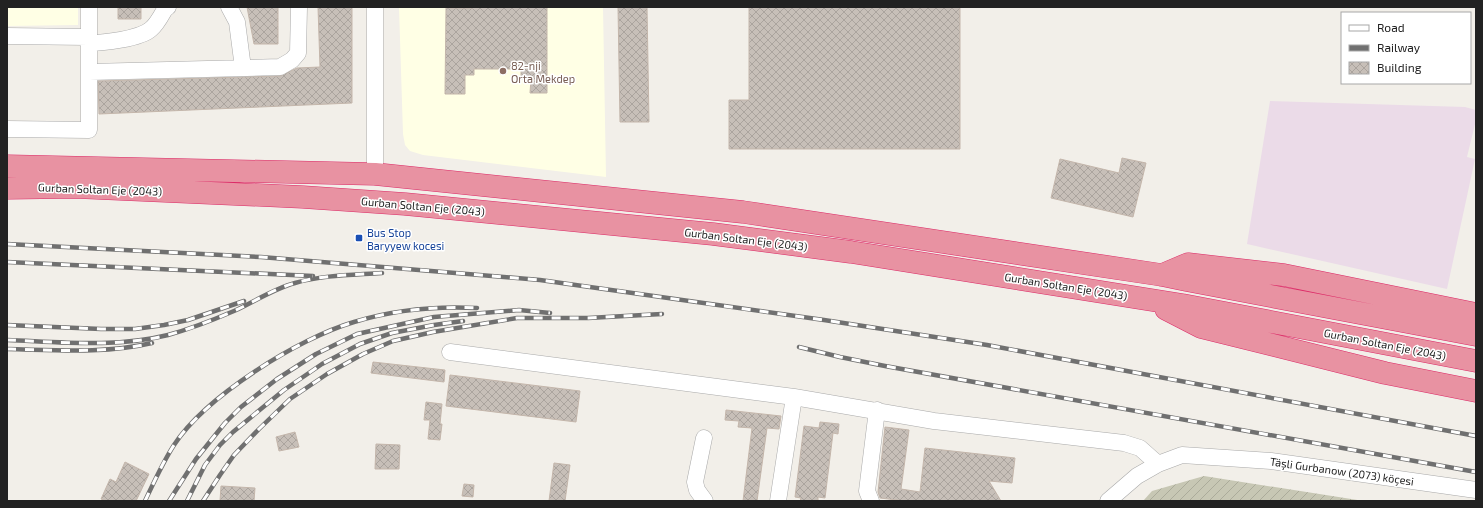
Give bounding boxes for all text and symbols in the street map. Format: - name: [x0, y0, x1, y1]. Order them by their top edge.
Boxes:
- legend: [1341, 12, 1471, 84]
- text: Road: [1377, 20, 1405, 34]
- text: Railway: [1377, 40, 1421, 54]
- place label: 82-nji Orta Mekdep: [511, 59, 575, 85]
- text: Building: [1377, 60, 1422, 74]
- marker: 82-nji Orta Mekdep: [498, 66, 508, 76]
- street label: Gurban Soltan Eje (2043): [38, 180, 162, 199]
- street label: Gurban Soltan Eje (2043): [361, 194, 485, 219]
- street label: Gurban Soltan Eje (2043): [684, 225, 808, 254]
- place label: Bus Stop Baryyew kocesi: [367, 226, 444, 252]
- marker: Bus Stop Baryyew kocesi: [354, 233, 364, 243]
- street label: Gurban Soltan Eje (2043): [1004, 270, 1128, 303]
- street label: Gurban Soltan Eje (2043): [1323, 326, 1447, 363]
- street label: Täşli Gurbanow (2073) köçesi: [1269, 454, 1415, 489]

